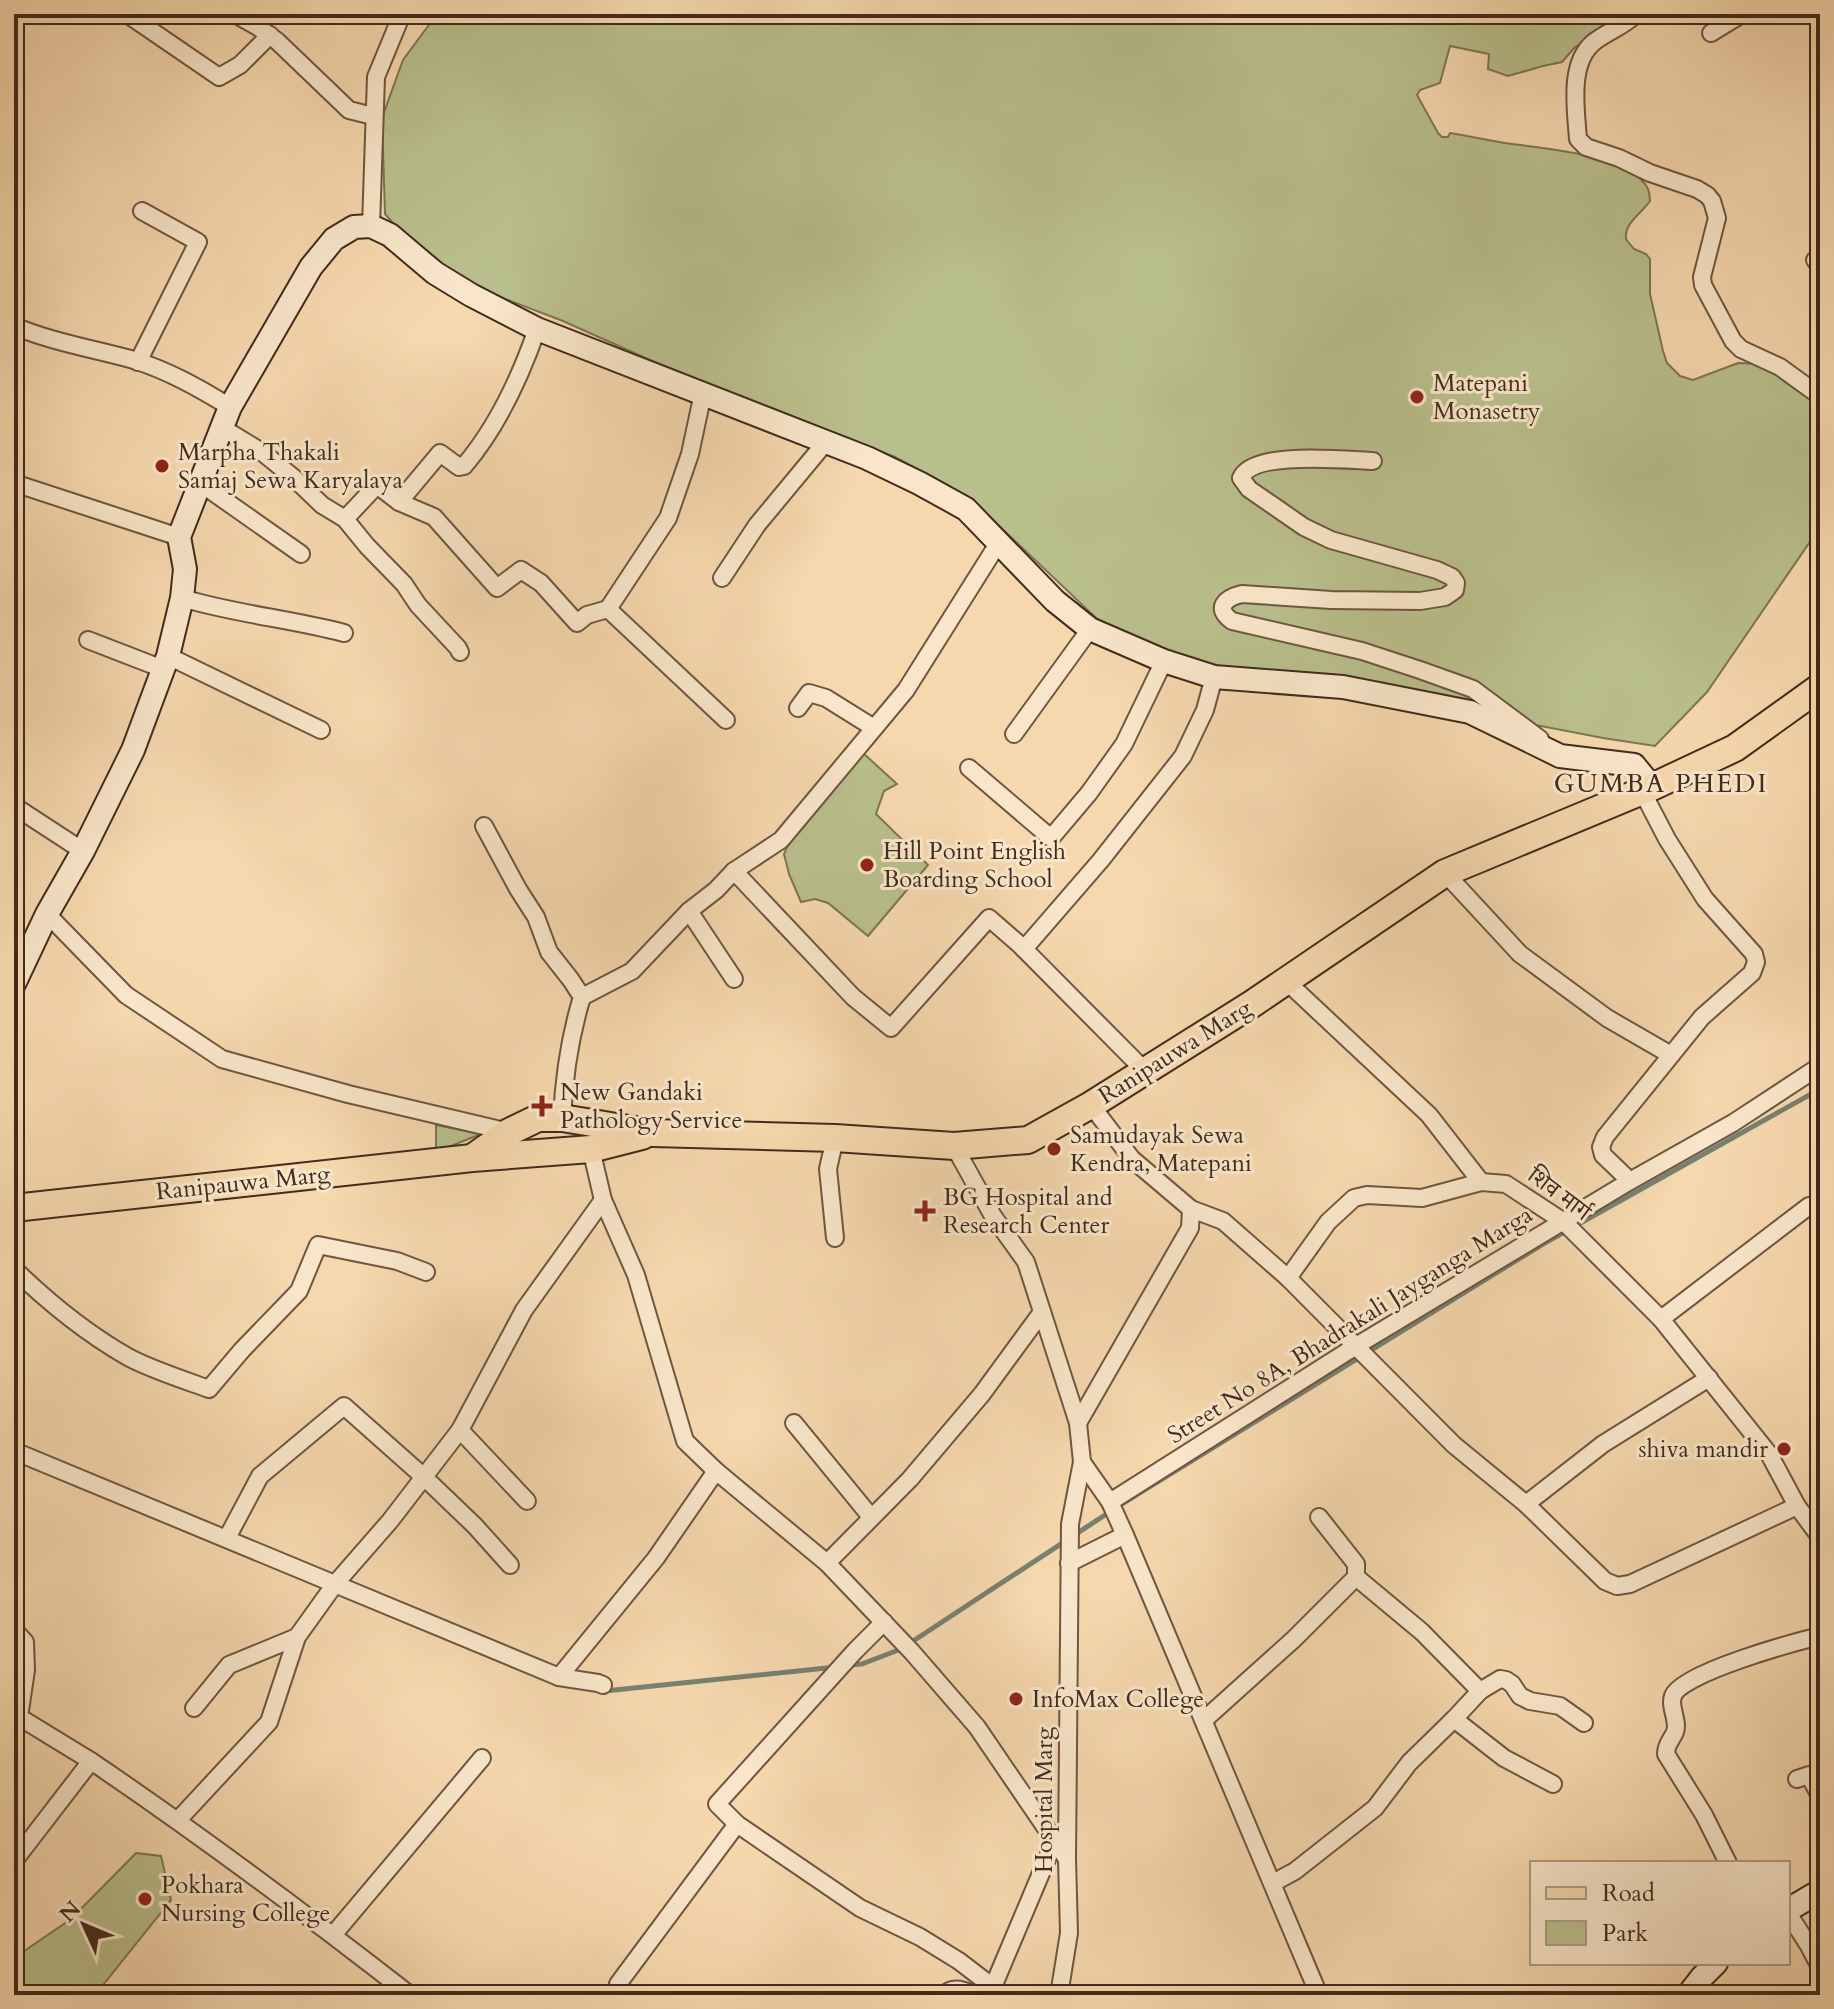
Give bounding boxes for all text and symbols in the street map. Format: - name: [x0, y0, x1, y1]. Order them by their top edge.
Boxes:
- place label: Matepani Monasetry: [1433, 367, 1541, 428]
- marker: Matepani Monasetry: [1408, 388, 1426, 406]
- place label: Marpha Thakali Samaj Sewa Karyalaya: [178, 436, 403, 497]
- marker: Marpha Thakali Samaj Sewa Karyalaya: [153, 457, 171, 475]
- district label: GUMBA PHEDI: [1554, 766, 1768, 801]
- place label: Hill Point English Boarding School: [883, 835, 1066, 896]
- marker: Hill Point English Boarding School: [858, 856, 876, 874]
- street label: Ranipauwa Marg: [1092, 991, 1258, 1112]
- place label: New Gandaki Pathology Service: [560, 1076, 742, 1137]
- marker: New Gandaki Pathology Service: [531, 1095, 553, 1117]
- place label: Samudayak Sewa Kendra, Matepani: [1070, 1119, 1252, 1180]
- marker: Samudayak Sewa Kendra, Matepani: [1045, 1140, 1063, 1158]
- street label: Ranipauwa Marg: [154, 1157, 332, 1209]
- street label: शिव मार्ग: [1520, 1159, 1599, 1230]
- place label: BG Hospital and Research Center: [943, 1181, 1113, 1242]
- street label: Street No 8A, Bhadrakali Jayganga Marga: [1161, 1198, 1539, 1452]
- marker: BG Hospital and Research Center: [914, 1200, 936, 1222]
- place label: shiva mandir: [1639, 1433, 1768, 1466]
- marker: shiva mandir: [1775, 1440, 1793, 1458]
- place label: InfoMax College: [1032, 1683, 1204, 1716]
- marker: InfoMax College: [1007, 1690, 1025, 1708]
- street label: Hospital Marg: [1028, 1726, 1061, 1873]
- legend: [1530, 1861, 1790, 1965]
- place label: Pokhara Nursing College: [161, 1869, 331, 1930]
- text: Road: [1602, 1877, 1655, 1910]
- north arrow: [44, 1885, 124, 1965]
- marker: Pokhara Nursing College: [136, 1890, 154, 1908]
- text: N: [53, 1895, 88, 1929]
- text: Park: [1602, 1917, 1648, 1950]

